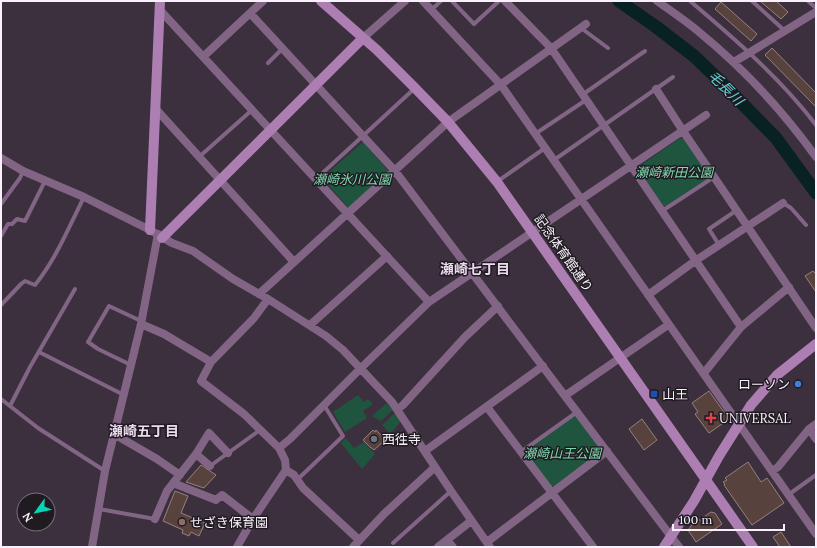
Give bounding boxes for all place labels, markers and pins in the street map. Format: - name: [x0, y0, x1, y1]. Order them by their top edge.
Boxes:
- place label: ローソン: [738, 376, 790, 393]
- marker: ローソン: [793, 379, 803, 389]
- place label: 山王: [662, 386, 688, 403]
- marker: 山王: [649, 389, 659, 399]
- place label: UNIVERSAL: [719, 410, 791, 427]
- marker: UNIVERSAL: [706, 413, 716, 423]
- place label: 西徃寺: [382, 431, 421, 448]
- marker: 西徃寺: [369, 434, 379, 444]
- place label: せざき保育園: [190, 514, 268, 531]
- marker: せざき保育園: [177, 517, 187, 527]

